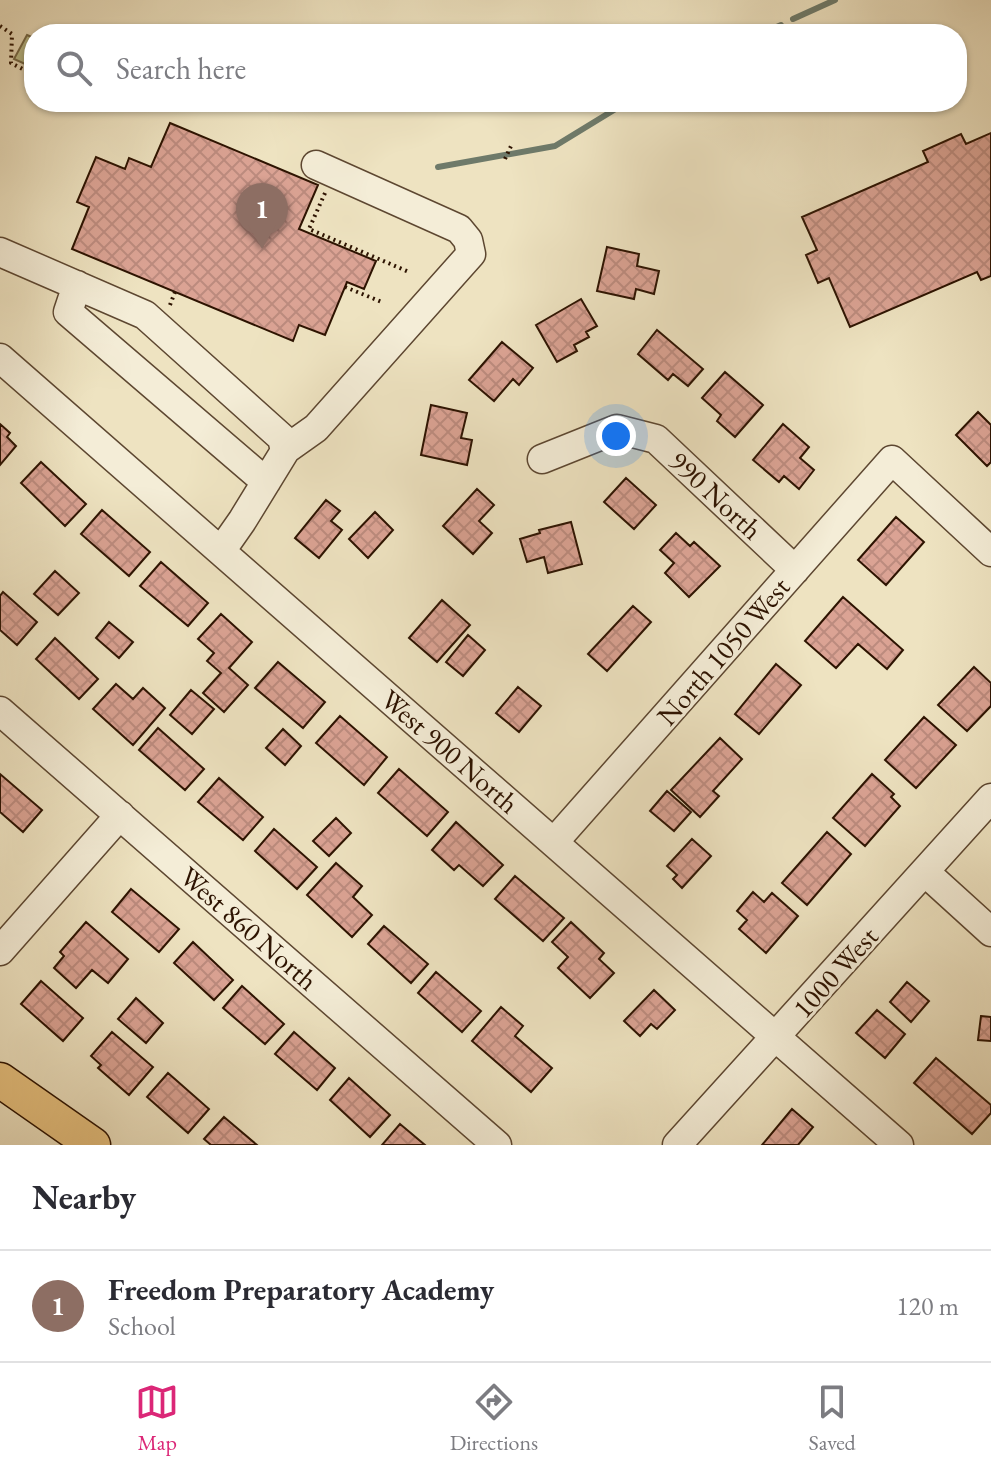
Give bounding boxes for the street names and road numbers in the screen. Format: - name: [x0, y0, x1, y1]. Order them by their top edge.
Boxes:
- street label: 990 North: [662, 443, 770, 547]
- street label: North 1050 West: [649, 569, 797, 733]
- street label: West 900 North: [373, 681, 527, 821]
- street label: West 860 North: [172, 858, 326, 998]
- street label: 1000 West: [784, 919, 886, 1025]

